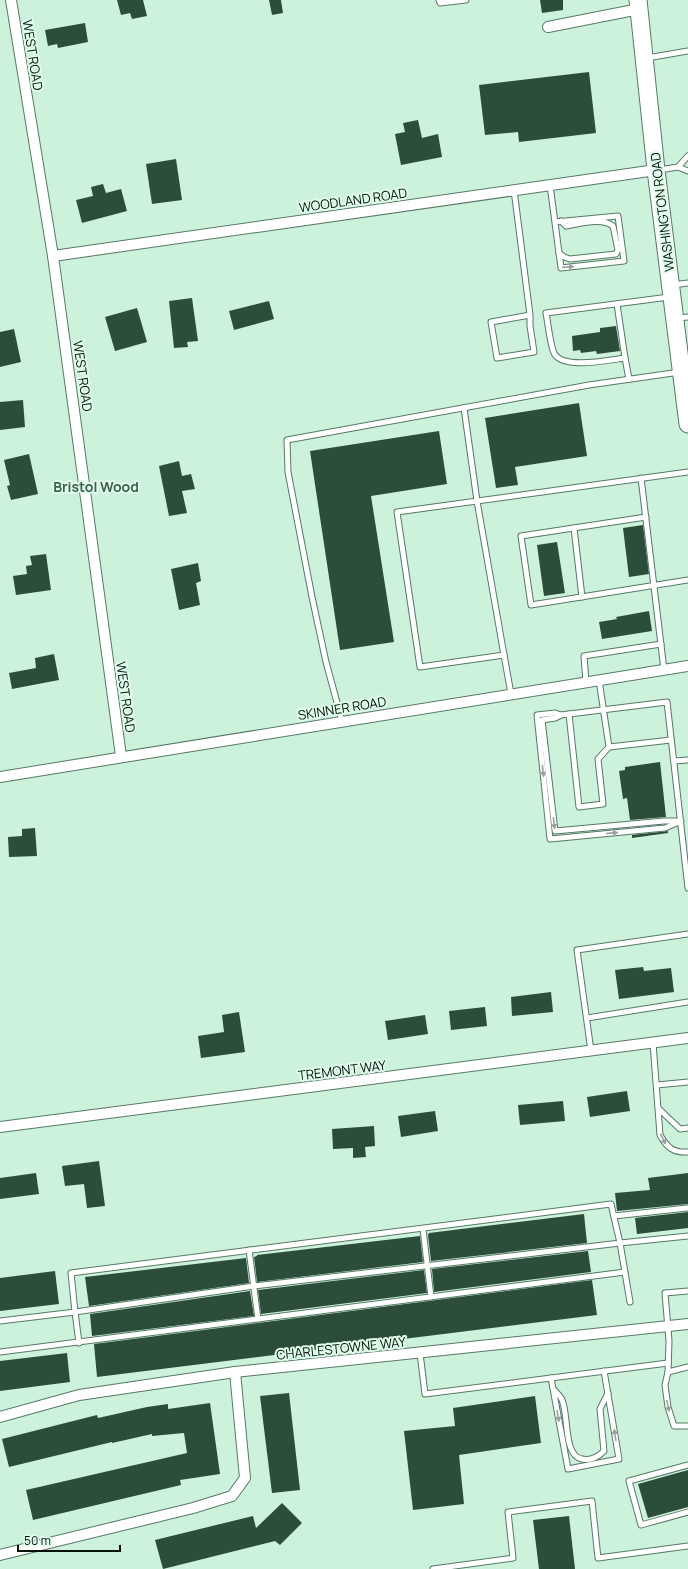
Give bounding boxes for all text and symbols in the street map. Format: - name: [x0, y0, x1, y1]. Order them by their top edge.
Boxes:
- street label: WEST ROAD: [19, 18, 48, 92]
- street label: WASHINGTON ROAD: [646, 151, 678, 273]
- street label: WOODLAND ROAD: [298, 183, 408, 216]
- one-way arrow: [562, 263, 574, 270]
- street label: WEST ROAD: [69, 339, 97, 413]
- district label: Bristol Wood: [53, 477, 139, 496]
- street label: WEST ROAD: [112, 660, 140, 734]
- street label: SKINNER ROAD: [297, 692, 388, 724]
- one-way arrow: [540, 765, 546, 777]
- one-way arrow: [551, 816, 558, 829]
- one-way arrow: [606, 830, 618, 836]
- street label: TREMONT WAY: [297, 1056, 388, 1084]
- one-way arrow: [660, 1133, 666, 1145]
- street label: CHARLESTOWNE WAY: [275, 1332, 407, 1364]
- one-way arrow: [666, 1400, 672, 1412]
- one-way arrow: [555, 1410, 561, 1422]
- one-way arrow: [611, 1429, 617, 1441]
- scale bar: [18, 1527, 120, 1553]
- text: 50 m: [24, 1532, 51, 1549]

